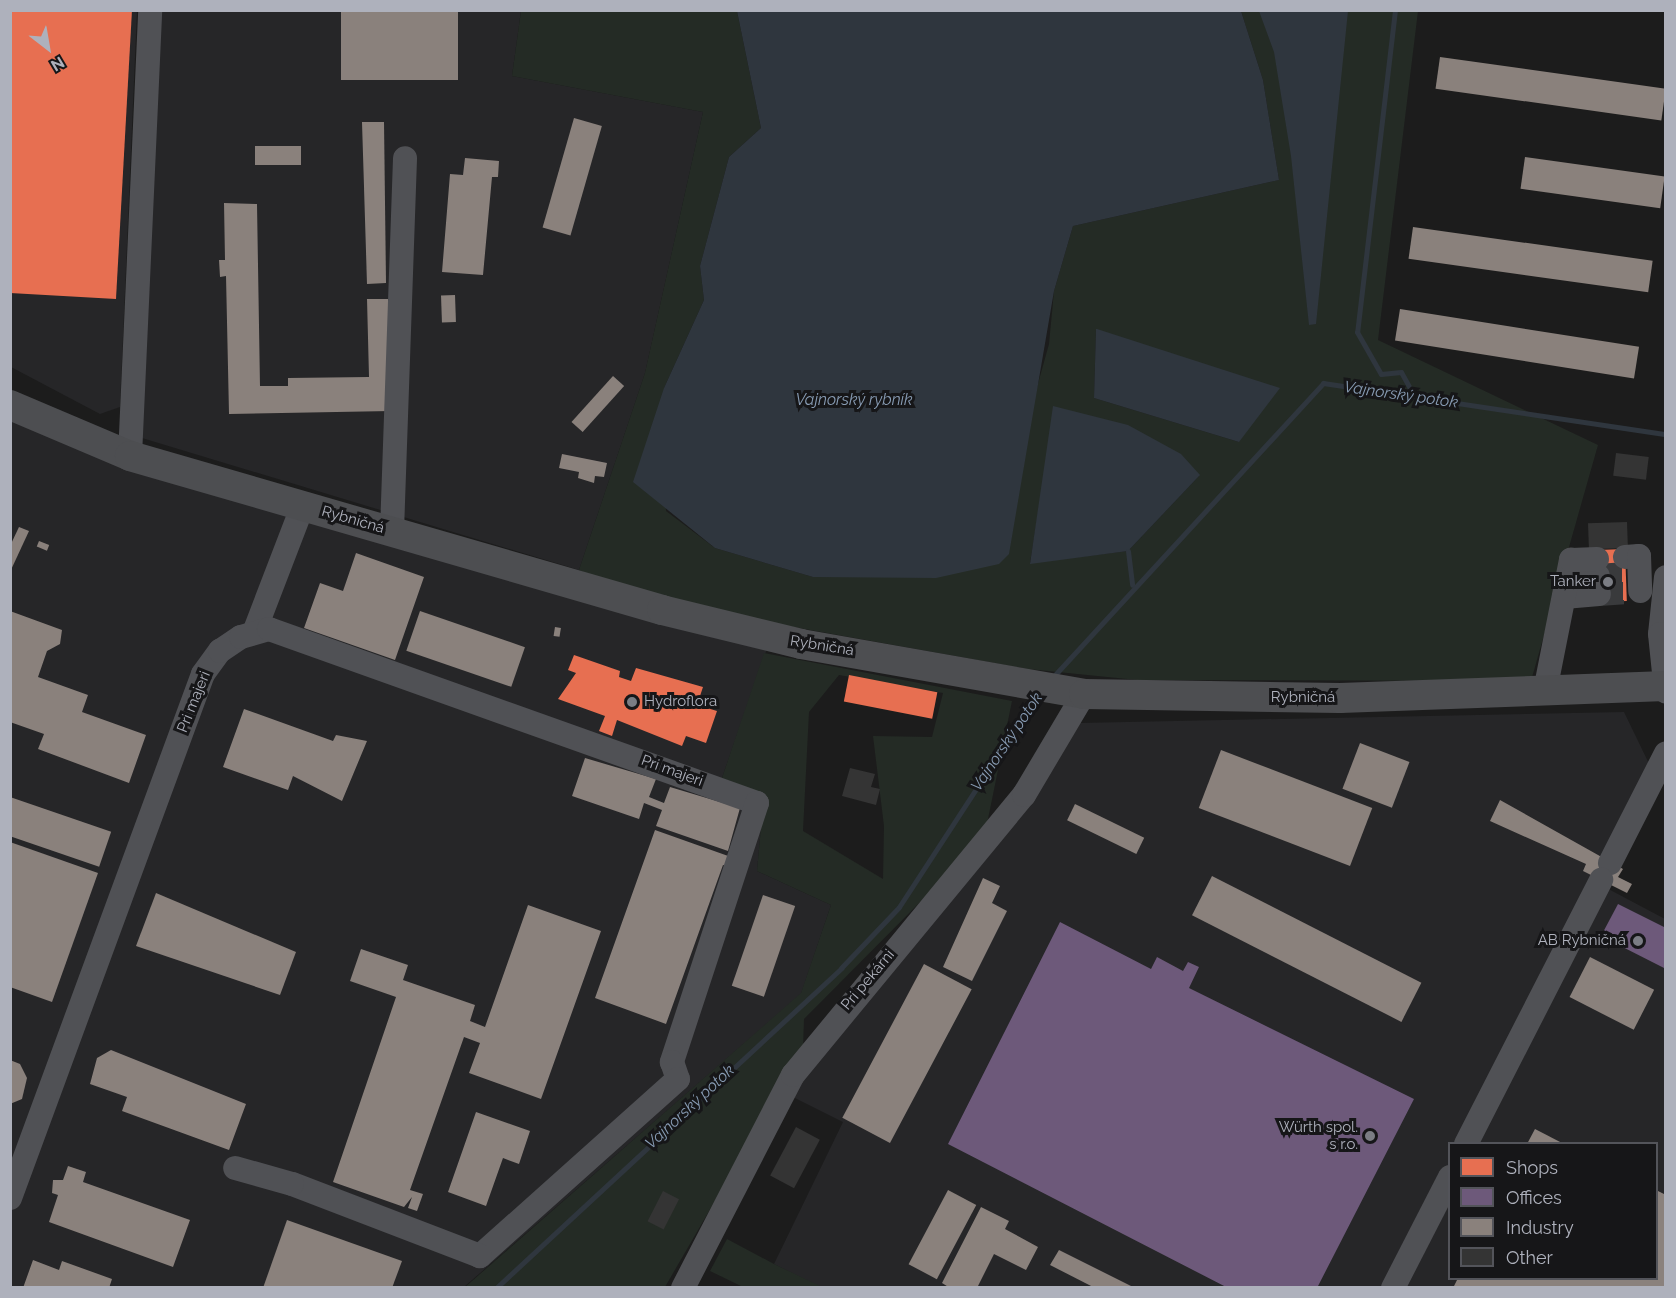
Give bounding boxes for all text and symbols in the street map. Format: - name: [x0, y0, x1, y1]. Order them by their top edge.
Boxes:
- north arrow: [18, 18, 78, 78]
- text: N: [47, 53, 68, 75]
- water label: Vajnorský potok: [1343, 377, 1459, 413]
- water label: Vajnorský rybník: [795, 390, 913, 410]
- street label: Rybničná: [320, 502, 386, 538]
- place label: Tanker: [1550, 573, 1596, 591]
- marker: Tanker: [1601, 575, 1615, 589]
- street label: Rybničná: [789, 632, 855, 660]
- street label: Pri majeri: [174, 669, 214, 735]
- water label: Vajnorský potok: [967, 689, 1047, 795]
- street label: Rybničná: [1271, 689, 1335, 707]
- place label: Hydroflora: [644, 693, 717, 711]
- marker: Hydroflora: [625, 695, 639, 709]
- street label: Pri majeri: [639, 752, 705, 790]
- place label: AB Rybničná: [1538, 932, 1626, 950]
- marker: AB Rybničná: [1631, 934, 1645, 948]
- street label: Pri pekárni: [838, 946, 898, 1014]
- water label: Vajnorský potok: [641, 1061, 739, 1153]
- place label: Würth spol. s r.o.: [1279, 1118, 1358, 1153]
- marker: Würth spol. s r.o.: [1363, 1129, 1377, 1143]
- legend: [1448, 1142, 1658, 1280]
- text: Shops: [1506, 1157, 1558, 1178]
- text: Offices: [1506, 1187, 1562, 1208]
- text: Industry: [1506, 1217, 1574, 1238]
- text: Other: [1506, 1247, 1553, 1268]

